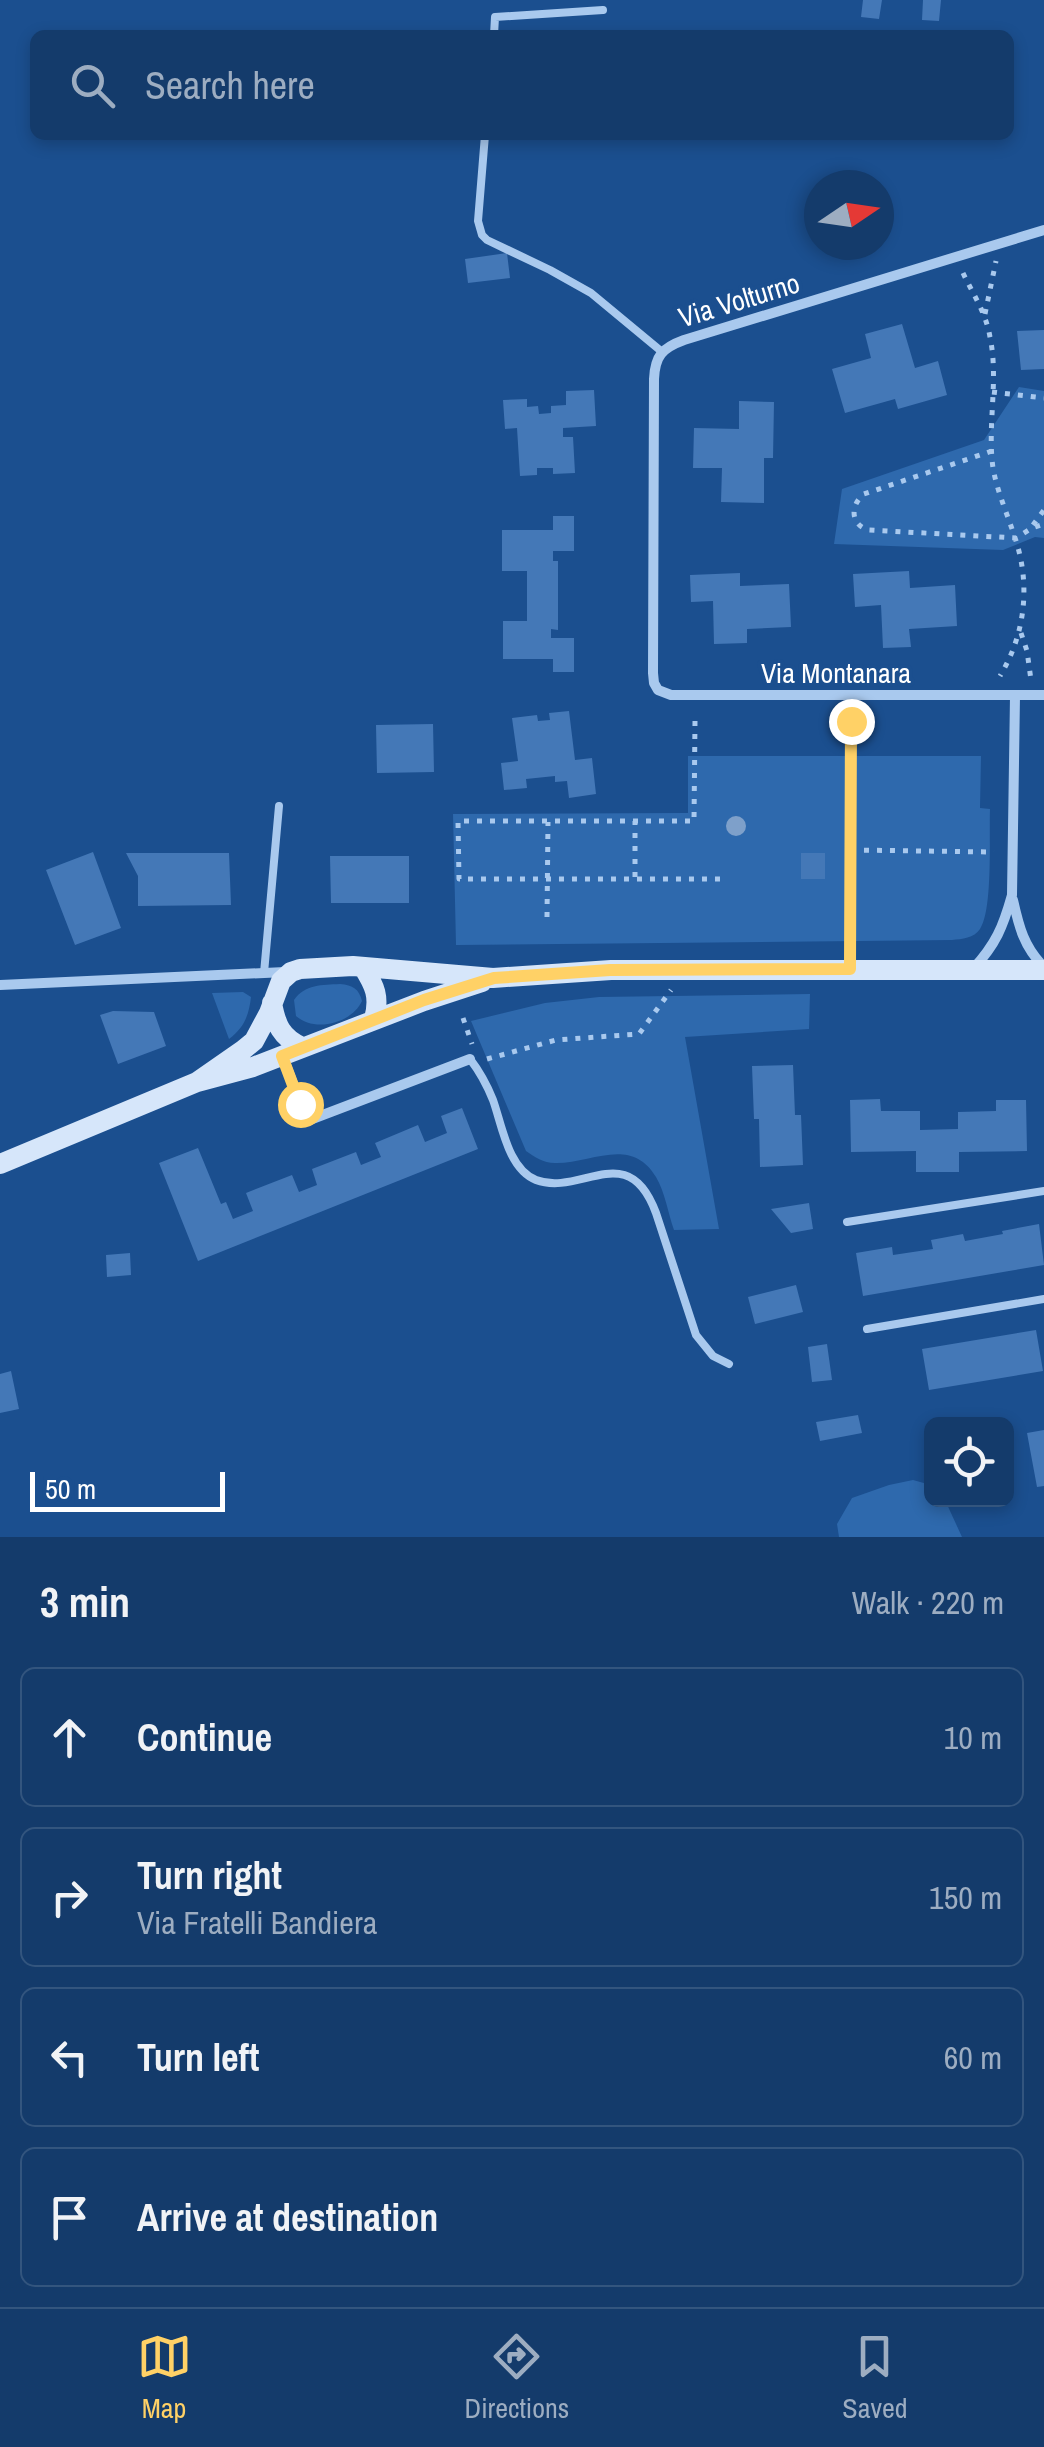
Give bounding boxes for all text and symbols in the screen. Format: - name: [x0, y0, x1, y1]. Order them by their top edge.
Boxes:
- search box: [30, 30, 1014, 140]
- icon: search: [65, 58, 120, 113]
- text: Search here: [145, 60, 315, 111]
- north arrow: [804, 170, 894, 260]
- street label: Via Volturno: [674, 264, 804, 336]
- street label: Via Montanara: [761, 654, 911, 692]
- route end: [829, 699, 875, 745]
- route start: [278, 1082, 324, 1128]
- map controls: [924, 1417, 1014, 1507]
- button: locate: [924, 1417, 1014, 1507]
- scale bar: [30, 1467, 225, 1512]
- text: 50 m: [45, 1470, 96, 1508]
- text: 3 min: [40, 1574, 130, 1630]
- text: Walk · 220 m: [852, 1581, 1004, 1624]
- icon: ahead: [42, 1710, 97, 1765]
- text: Continue: [137, 1712, 272, 1763]
- text: 10 m: [944, 1716, 1002, 1759]
- text: Turn right: [137, 1850, 282, 1901]
- icon: right: [42, 1870, 97, 1925]
- text: 150 m: [929, 1876, 1002, 1919]
- text: Via Fratelli Bandiera: [137, 1901, 377, 1944]
- icon: left: [42, 2030, 97, 2085]
- text: Turn left: [137, 2032, 259, 2083]
- text: 60 m: [944, 2036, 1002, 2079]
- icon: arrive: [42, 2190, 97, 2245]
- text: Arrive at destination: [137, 2192, 438, 2243]
- tab: Map: [137, 2329, 192, 2427]
- tab: Directions: [465, 2329, 569, 2427]
- tab: Saved: [842, 2329, 907, 2427]

